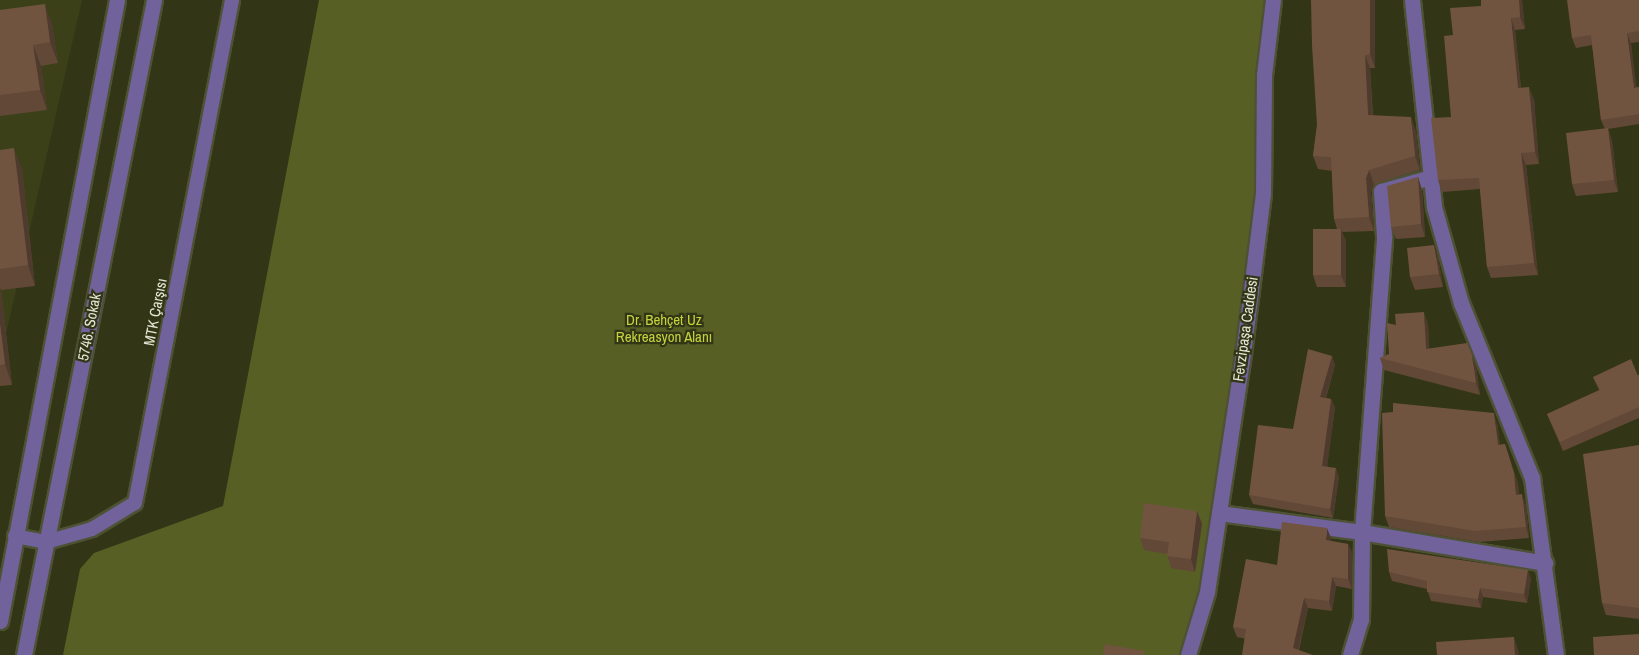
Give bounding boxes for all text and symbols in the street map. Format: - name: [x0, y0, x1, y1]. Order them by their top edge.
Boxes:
- street label: Fevzipaşa Caddesi: [1229, 276, 1261, 382]
- street label: MTK Çarşısı: [140, 277, 170, 347]
- street label: 5746. Sokak: [74, 292, 104, 362]
- park label: Dr. Behçet Uz Rekreasyon Alanı: [615, 310, 713, 345]

